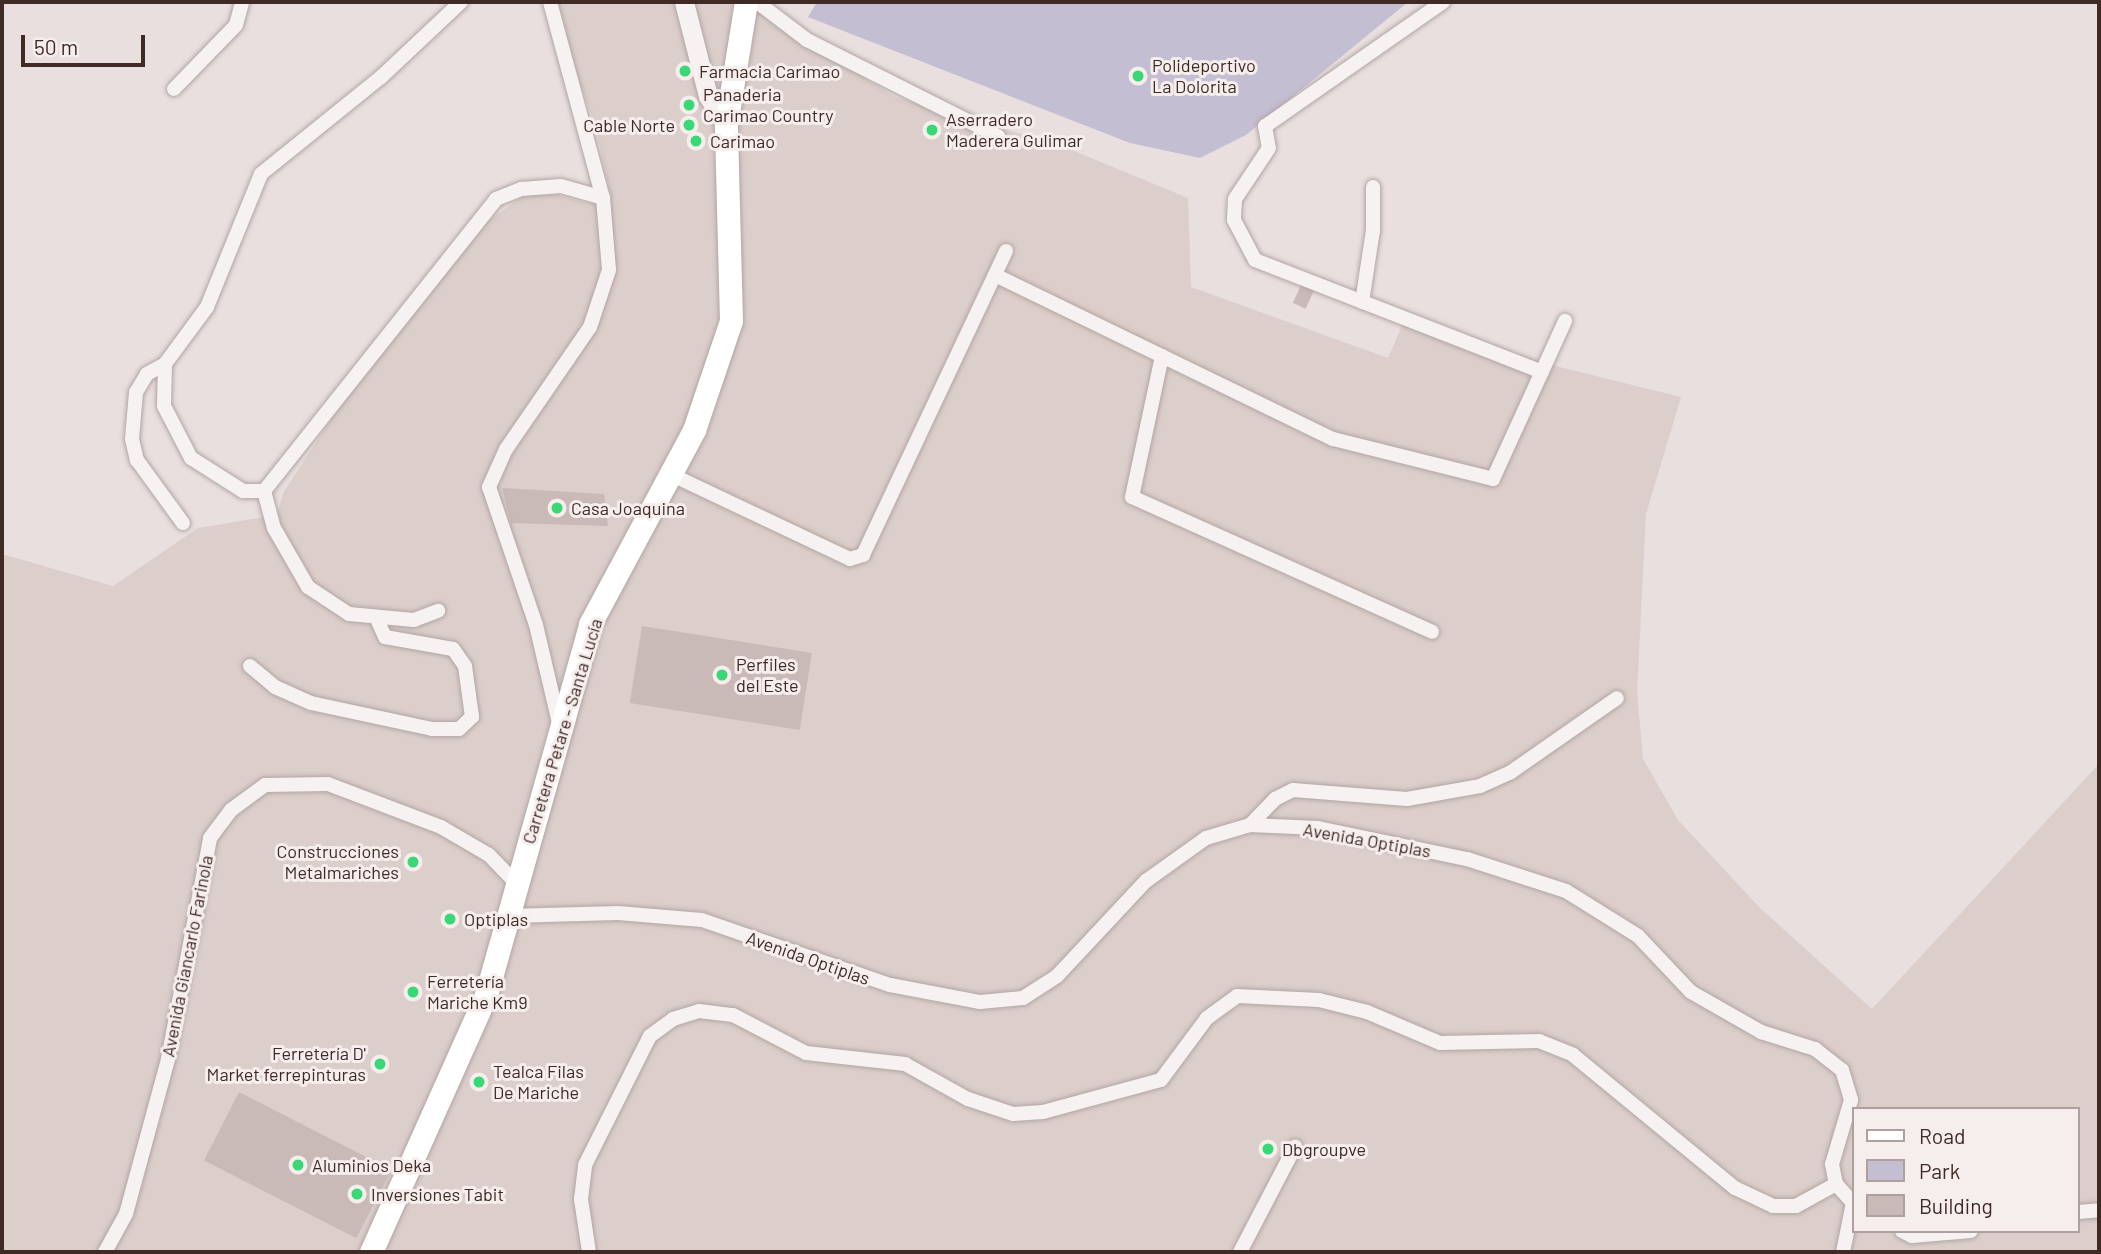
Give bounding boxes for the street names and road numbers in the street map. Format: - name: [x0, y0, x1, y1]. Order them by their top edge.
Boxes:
- street label: Carretera Petare - Santa Lucía: [517, 616, 607, 846]
- street label: Avenida Optiplas: [1301, 818, 1433, 862]
- street label: Avenida Giancarlo Farinola: [157, 853, 217, 1059]
- street label: Avenida Optiplas: [743, 927, 873, 989]

